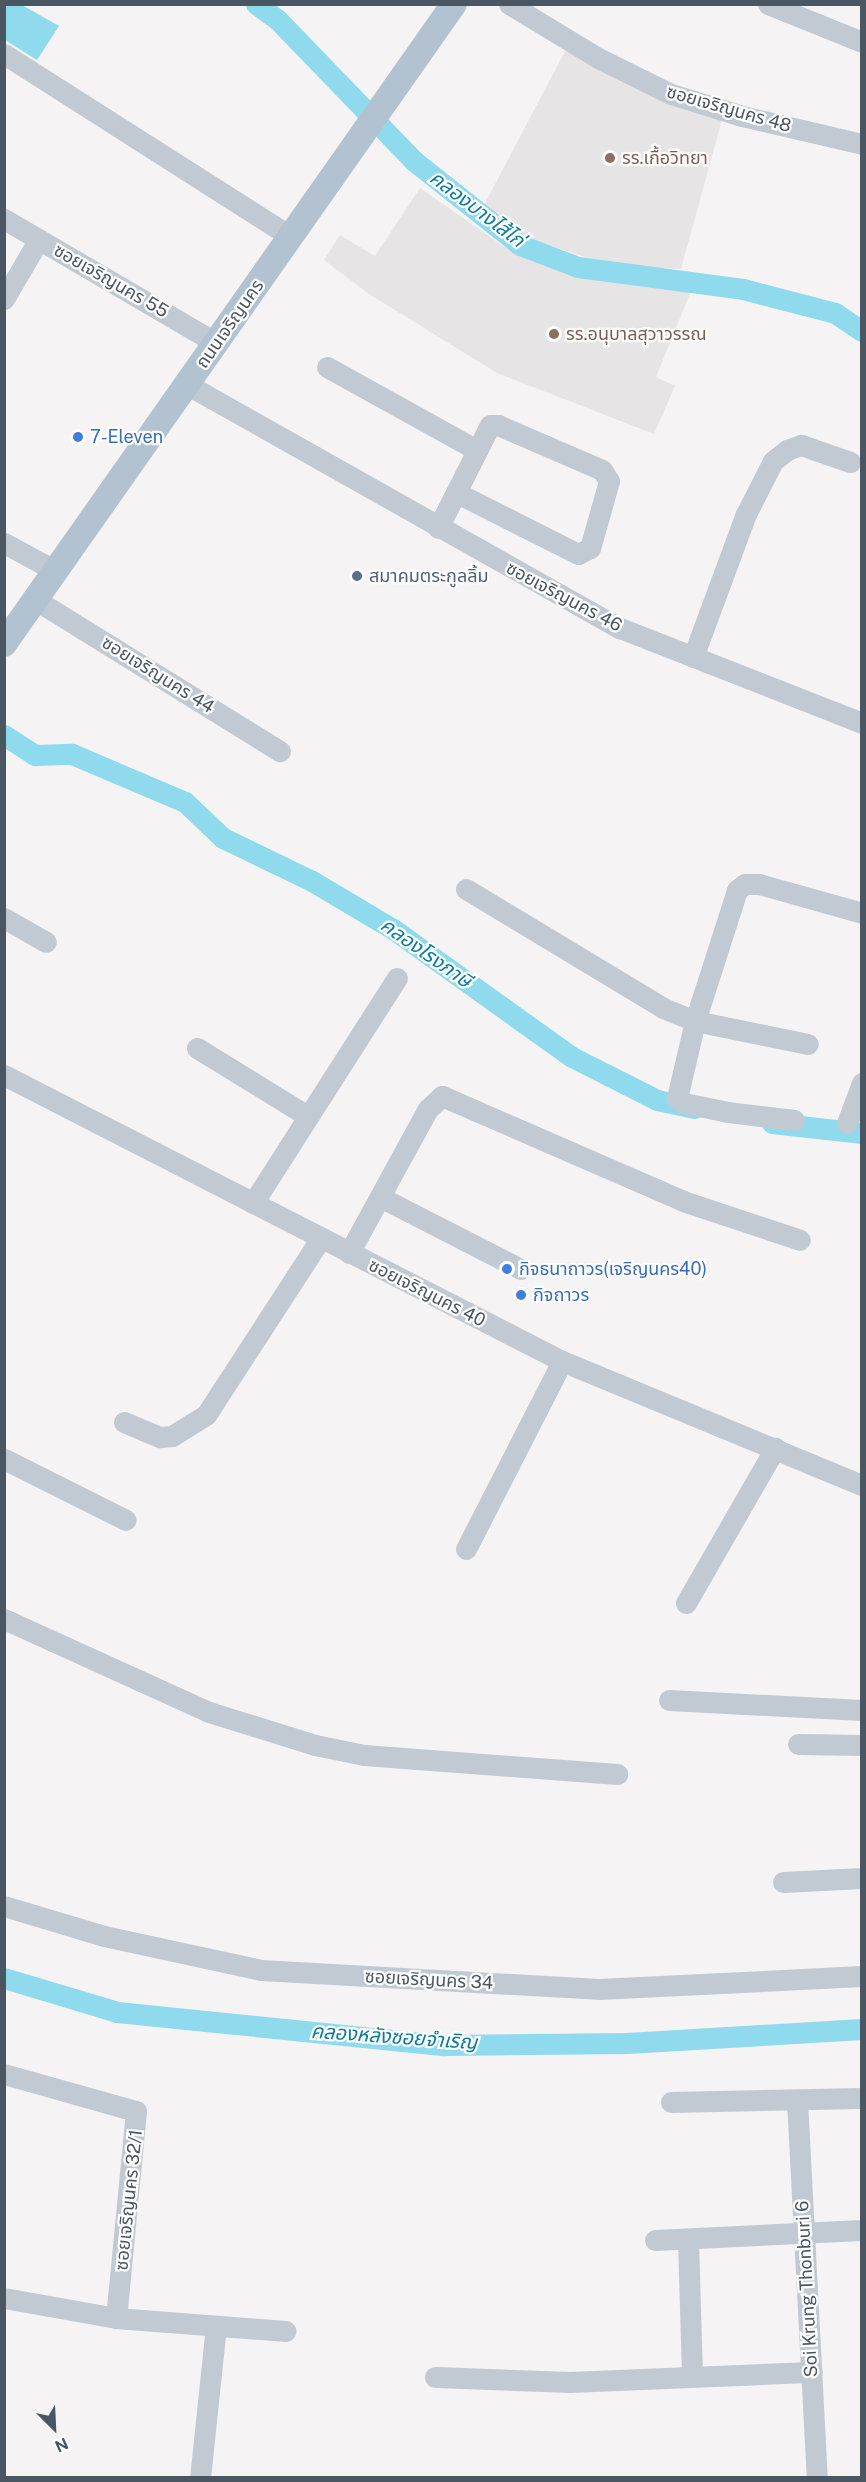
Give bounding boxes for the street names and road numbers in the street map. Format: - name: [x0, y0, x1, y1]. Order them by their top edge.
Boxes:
- street label: ซอยเจริญนคร 48: [664, 81, 794, 137]
- street label: ซอยเจริญนคร 55: [50, 239, 172, 323]
- street label: ถนนเจริญนคร: [192, 276, 268, 372]
- street label: ซอยเจริญนคร 46: [502, 557, 626, 637]
- street label: ซอยเจริญนคร 44: [98, 632, 218, 718]
- street label: ซอยเจริญนคร 40: [365, 1254, 489, 1332]
- street label: ซอยเจริญนคร 34: [364, 1966, 494, 1994]
- street label: ซอยเจริญนคร 32/1: [111, 2129, 147, 2271]
- street label: Soi Krung Thonburi 6: [792, 2200, 822, 2378]

